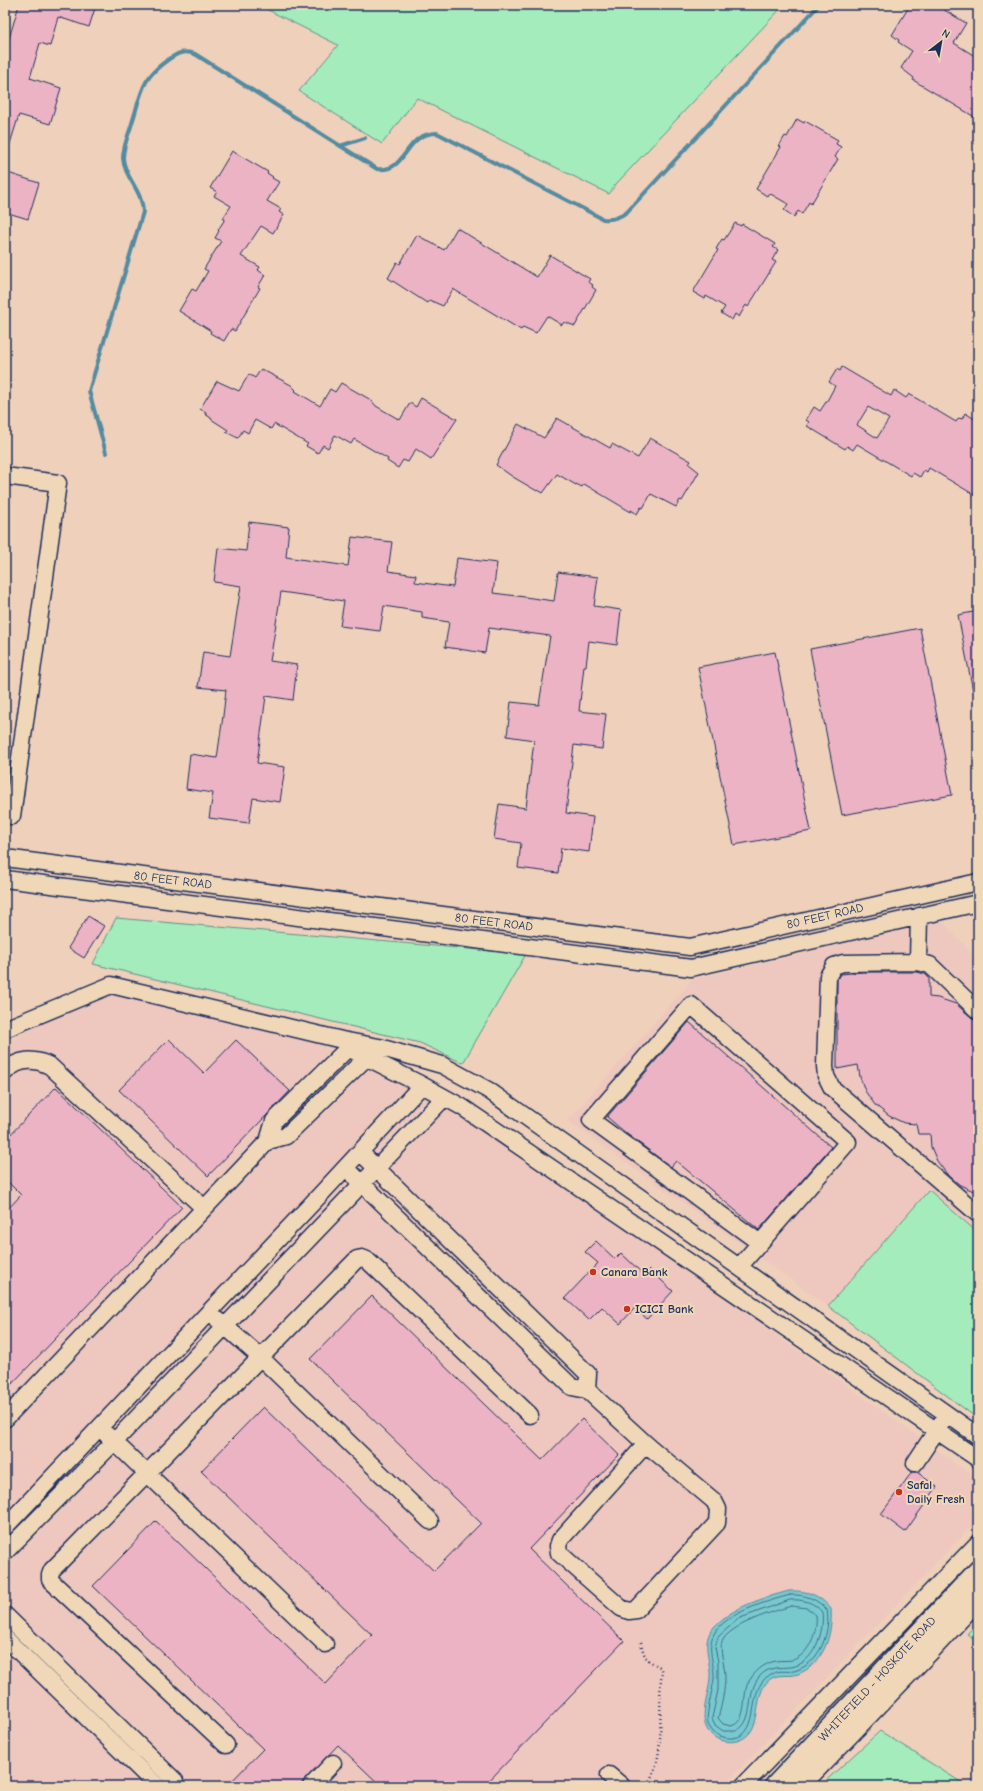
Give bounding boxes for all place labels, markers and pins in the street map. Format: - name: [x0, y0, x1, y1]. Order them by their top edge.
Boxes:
- place label: Canara Bank: [601, 1265, 668, 1279]
- marker: Canara Bank: [588, 1267, 598, 1277]
- place label: ICICI Bank: [635, 1302, 694, 1316]
- marker: ICICI Bank: [622, 1304, 632, 1314]
- place label: Safal Daily Fresh: [907, 1478, 965, 1506]
- marker: Safal Daily Fresh: [894, 1487, 904, 1497]

